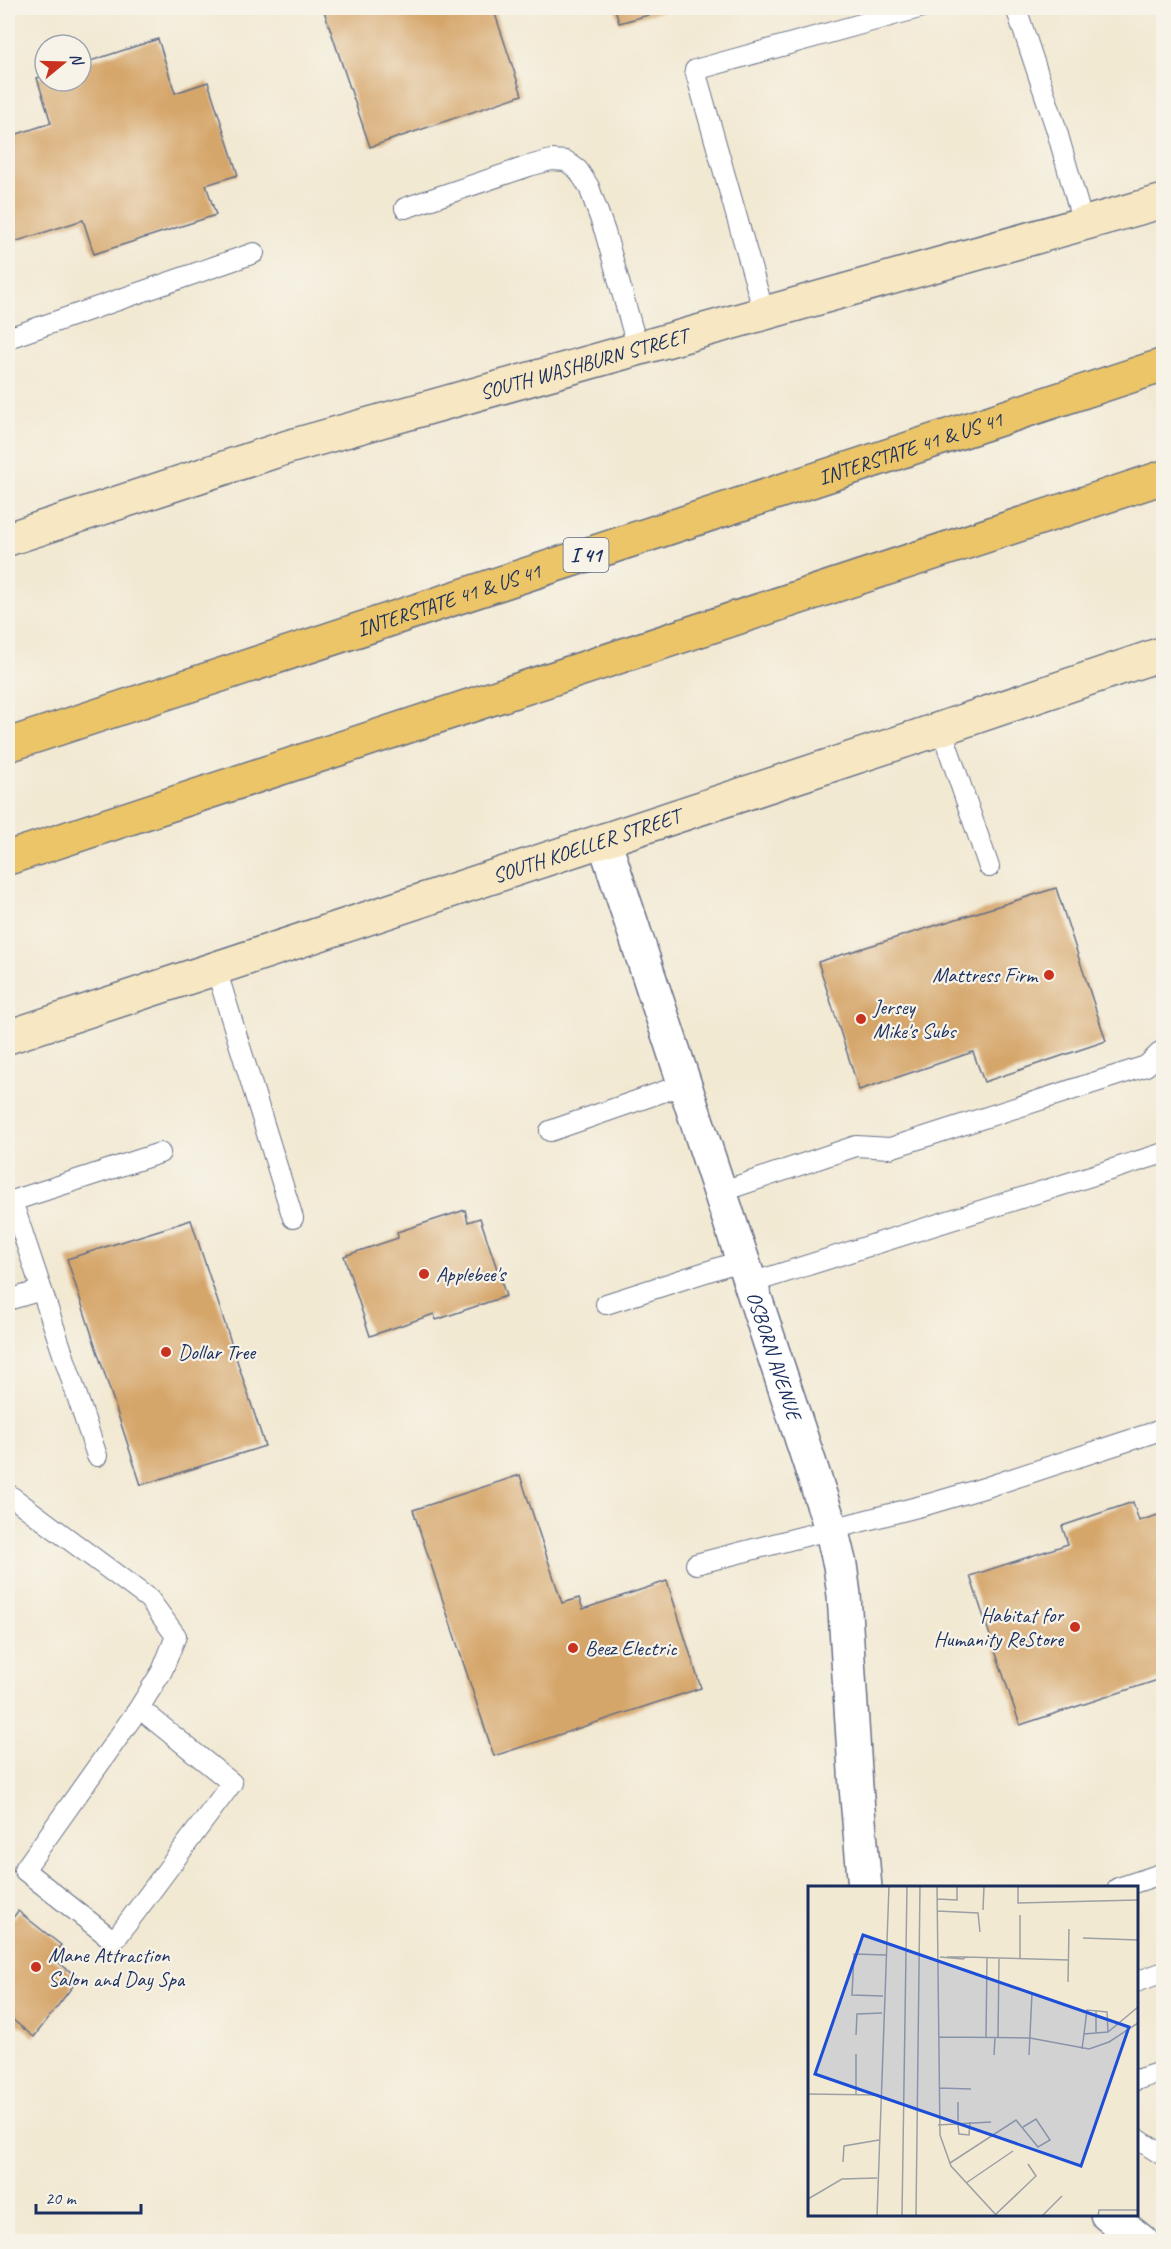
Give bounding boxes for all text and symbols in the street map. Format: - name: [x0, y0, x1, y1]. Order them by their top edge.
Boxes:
- north arrow: [33, 33, 93, 93]
- text: N: [65, 51, 88, 69]
- street label: SOUTH WASHBURN STREET: [477, 321, 695, 406]
- street label: INTERSTATE 41 & US 41: [815, 405, 1007, 491]
- road number: I 41: [564, 538, 608, 572]
- street label: INTERSTATE 41 & US 41: [353, 557, 546, 642]
- street label: SOUTH KOELLER STREET: [489, 801, 688, 889]
- place label: Mattress Firm: [932, 962, 1039, 988]
- marker: Mattress Firm: [1042, 968, 1056, 982]
- place label: Jersey Mike's Subs: [872, 994, 957, 1044]
- marker: Jersey Mike's Subs: [854, 1012, 868, 1026]
- place label: Applebee's: [436, 1261, 507, 1287]
- marker: Applebee's: [417, 1267, 431, 1281]
- street label: OSBORN AVENUE: [741, 1288, 808, 1425]
- place label: Dollar Tree: [178, 1339, 257, 1365]
- marker: Dollar Tree: [159, 1345, 173, 1359]
- place label: Habitat for Humanity ReStore: [934, 1602, 1064, 1652]
- marker: Habitat for Humanity ReStore: [1068, 1620, 1082, 1634]
- place label: Beez Electric: [585, 1635, 678, 1661]
- marker: Beez Electric: [566, 1641, 580, 1655]
- inset map: [808, 1886, 1138, 2216]
- place label: Mane Attraction Salon and Day Spa: [48, 1942, 186, 1992]
- marker: Mane Attraction Salon and Day Spa: [29, 1960, 43, 1974]
- scale bar: [36, 2177, 141, 2215]
- text: 20 m: [45, 2187, 78, 2209]

